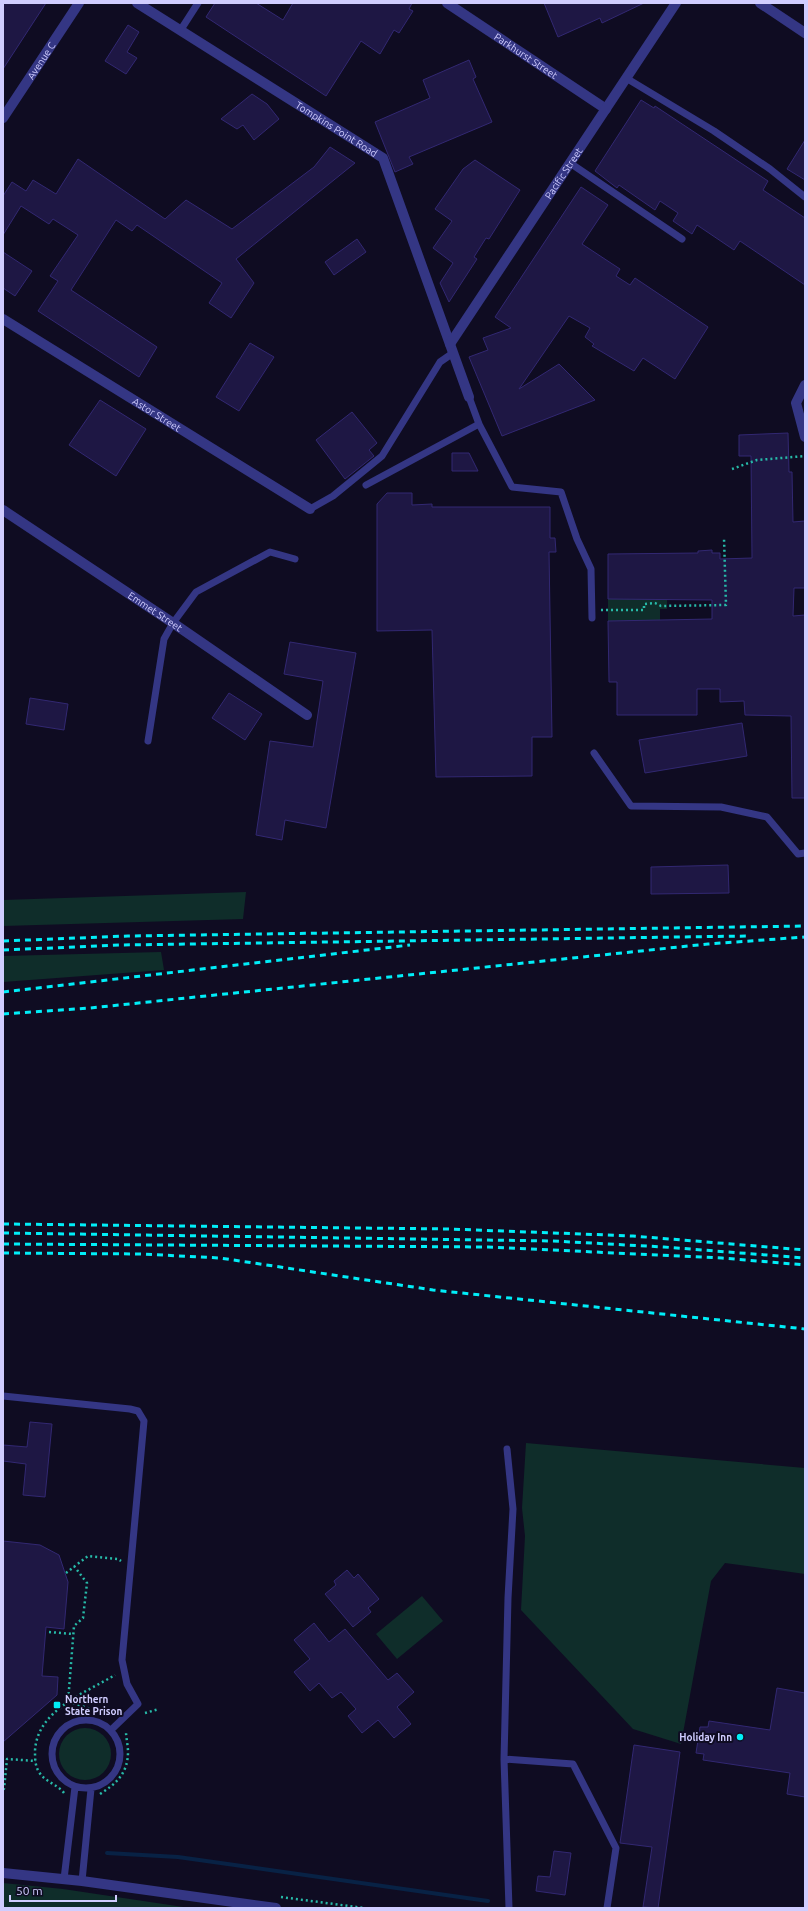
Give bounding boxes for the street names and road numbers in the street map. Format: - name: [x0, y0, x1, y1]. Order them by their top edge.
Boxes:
- street label: Parkhurst Street: [492, 31, 560, 81]
- street label: Avenue C: [25, 40, 58, 81]
- street label: Tompkins Point Road: [293, 99, 379, 159]
- street label: Pacific Street: [543, 146, 585, 201]
- street label: Astor Street: [130, 396, 183, 434]
- street label: Emmet Street: [126, 590, 184, 634]

